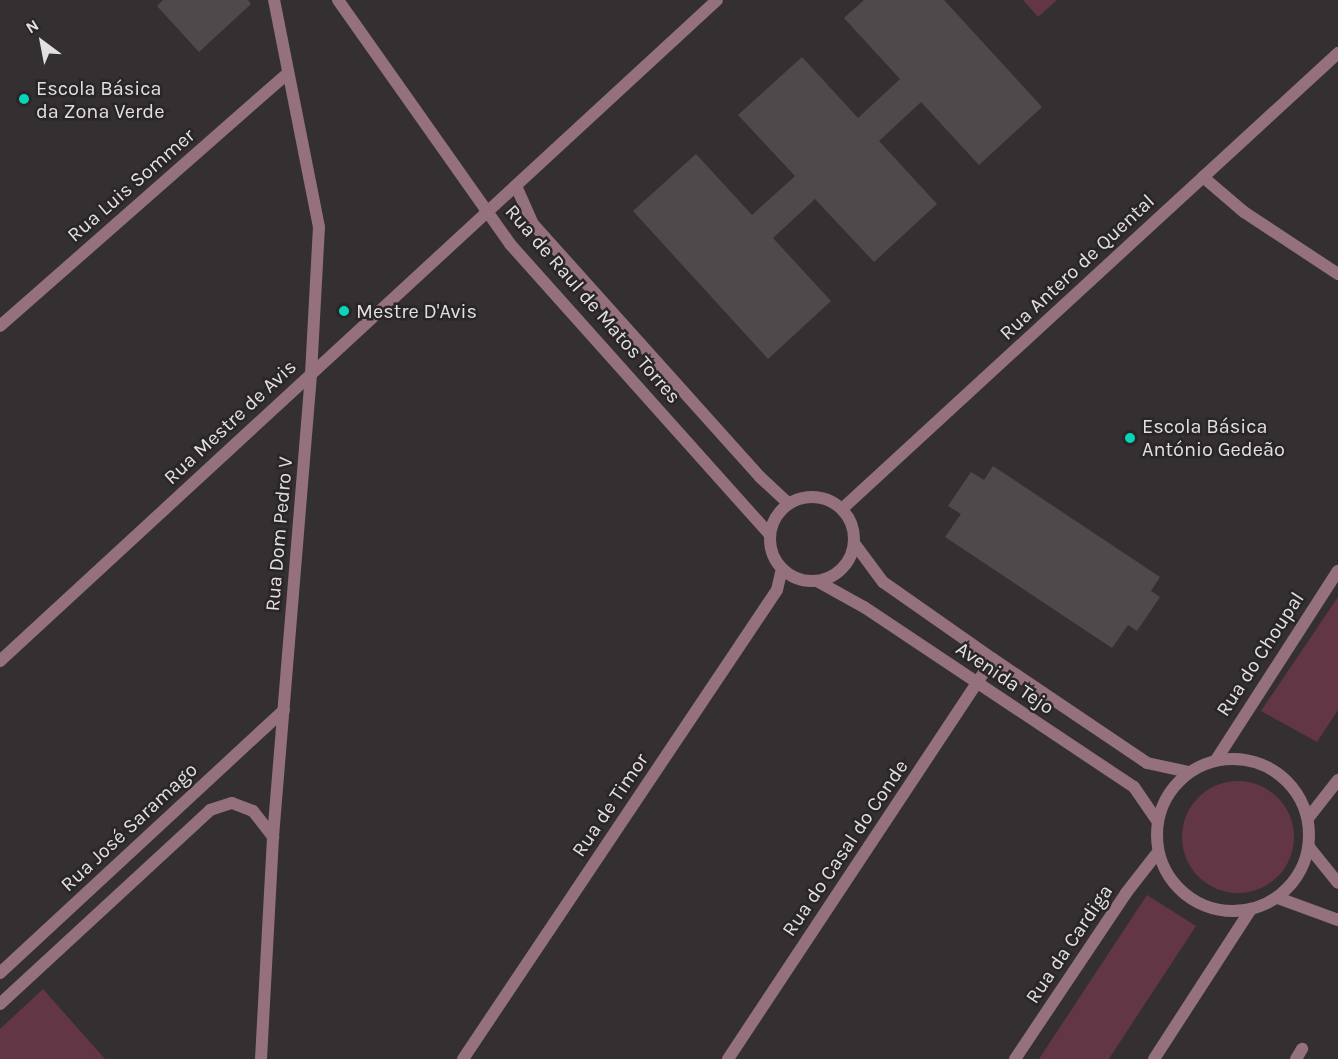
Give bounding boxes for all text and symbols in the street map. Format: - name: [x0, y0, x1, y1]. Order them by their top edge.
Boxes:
- north arrow: [12, 12, 72, 72]
- text: N: [22, 15, 42, 37]
- place label: Escola Básica da Zona Verde: [36, 76, 164, 123]
- marker: Escola Básica da Zona Verde: [17, 92, 31, 106]
- street label: Rua Luis Sommer: [62, 123, 200, 247]
- street label: Rua Antero de Quental: [995, 189, 1159, 345]
- street label: Rua de Raul de Matos Torres: [500, 200, 686, 408]
- place label: Mestre D'Avis: [356, 299, 477, 323]
- marker: Mestre D'Avis: [337, 304, 351, 318]
- street label: Rua Mestre de Avis: [159, 355, 301, 489]
- place label: Escola Básica António Gedeão: [1142, 414, 1285, 461]
- marker: Escola Básica António Gedeão: [1123, 431, 1137, 445]
- street label: Rua Dom Pedro V: [260, 456, 298, 612]
- street label: Rua do Choupal: [1211, 587, 1309, 721]
- street label: Avenida Tejo: [951, 636, 1059, 720]
- street label: Rua de Timor: [567, 749, 653, 861]
- street label: Rua do Casal do Conde: [777, 755, 913, 941]
- street label: Rua José Saramago: [56, 758, 202, 896]
- street label: Rua da Cardiga: [1020, 880, 1118, 1008]

